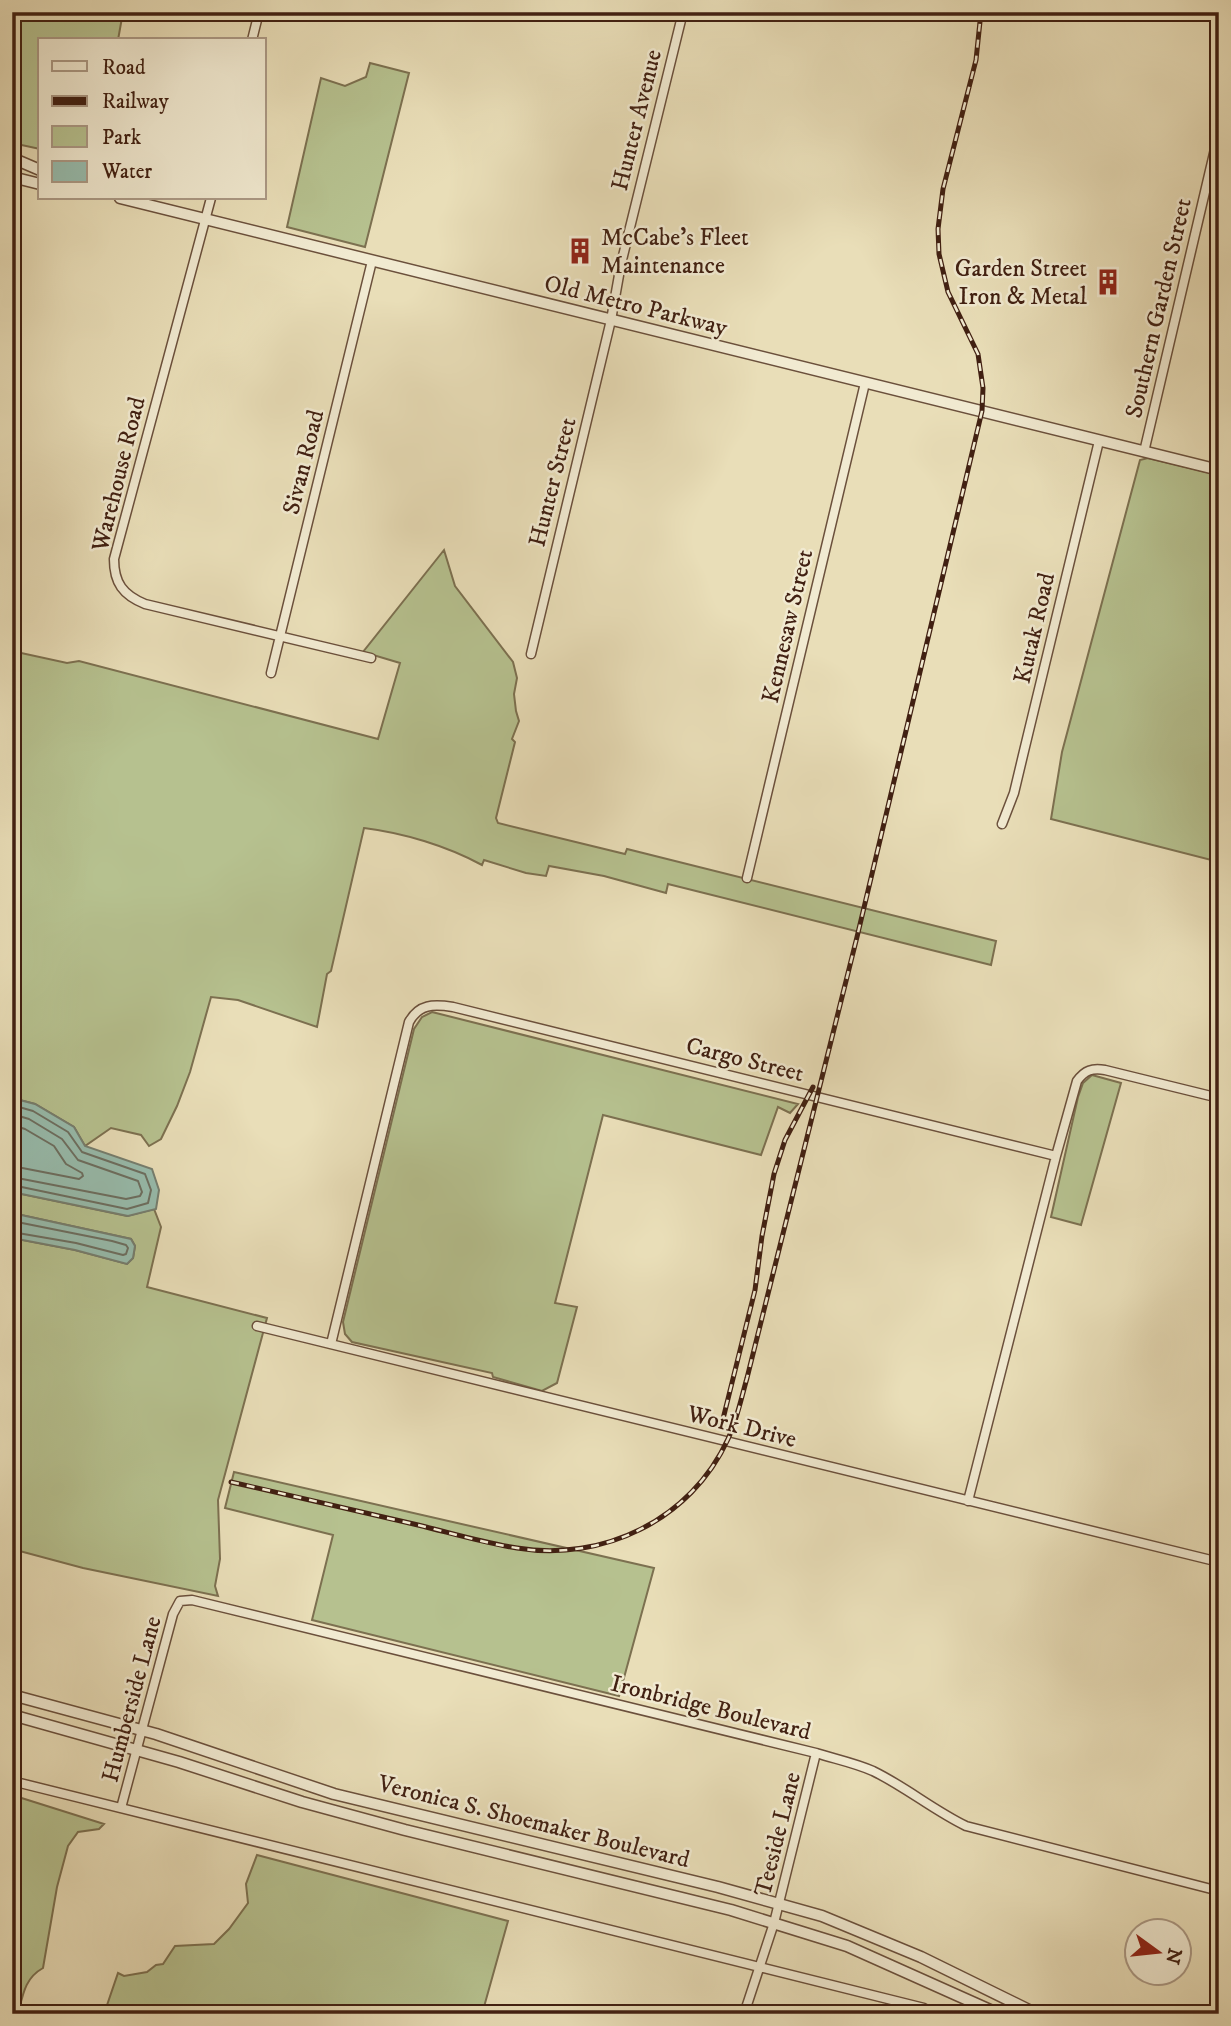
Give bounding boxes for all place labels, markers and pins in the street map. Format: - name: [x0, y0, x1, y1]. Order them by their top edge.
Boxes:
- place label: McCabe's Fleet Maintenance: [601, 223, 749, 281]
- building icon: McCabe's Fleet Maintenance: [565, 236, 595, 266]
- place label: Garden Street Iron & Metal: [955, 254, 1088, 312]
- building icon: Garden Street Iron & Metal: [1093, 267, 1123, 297]

